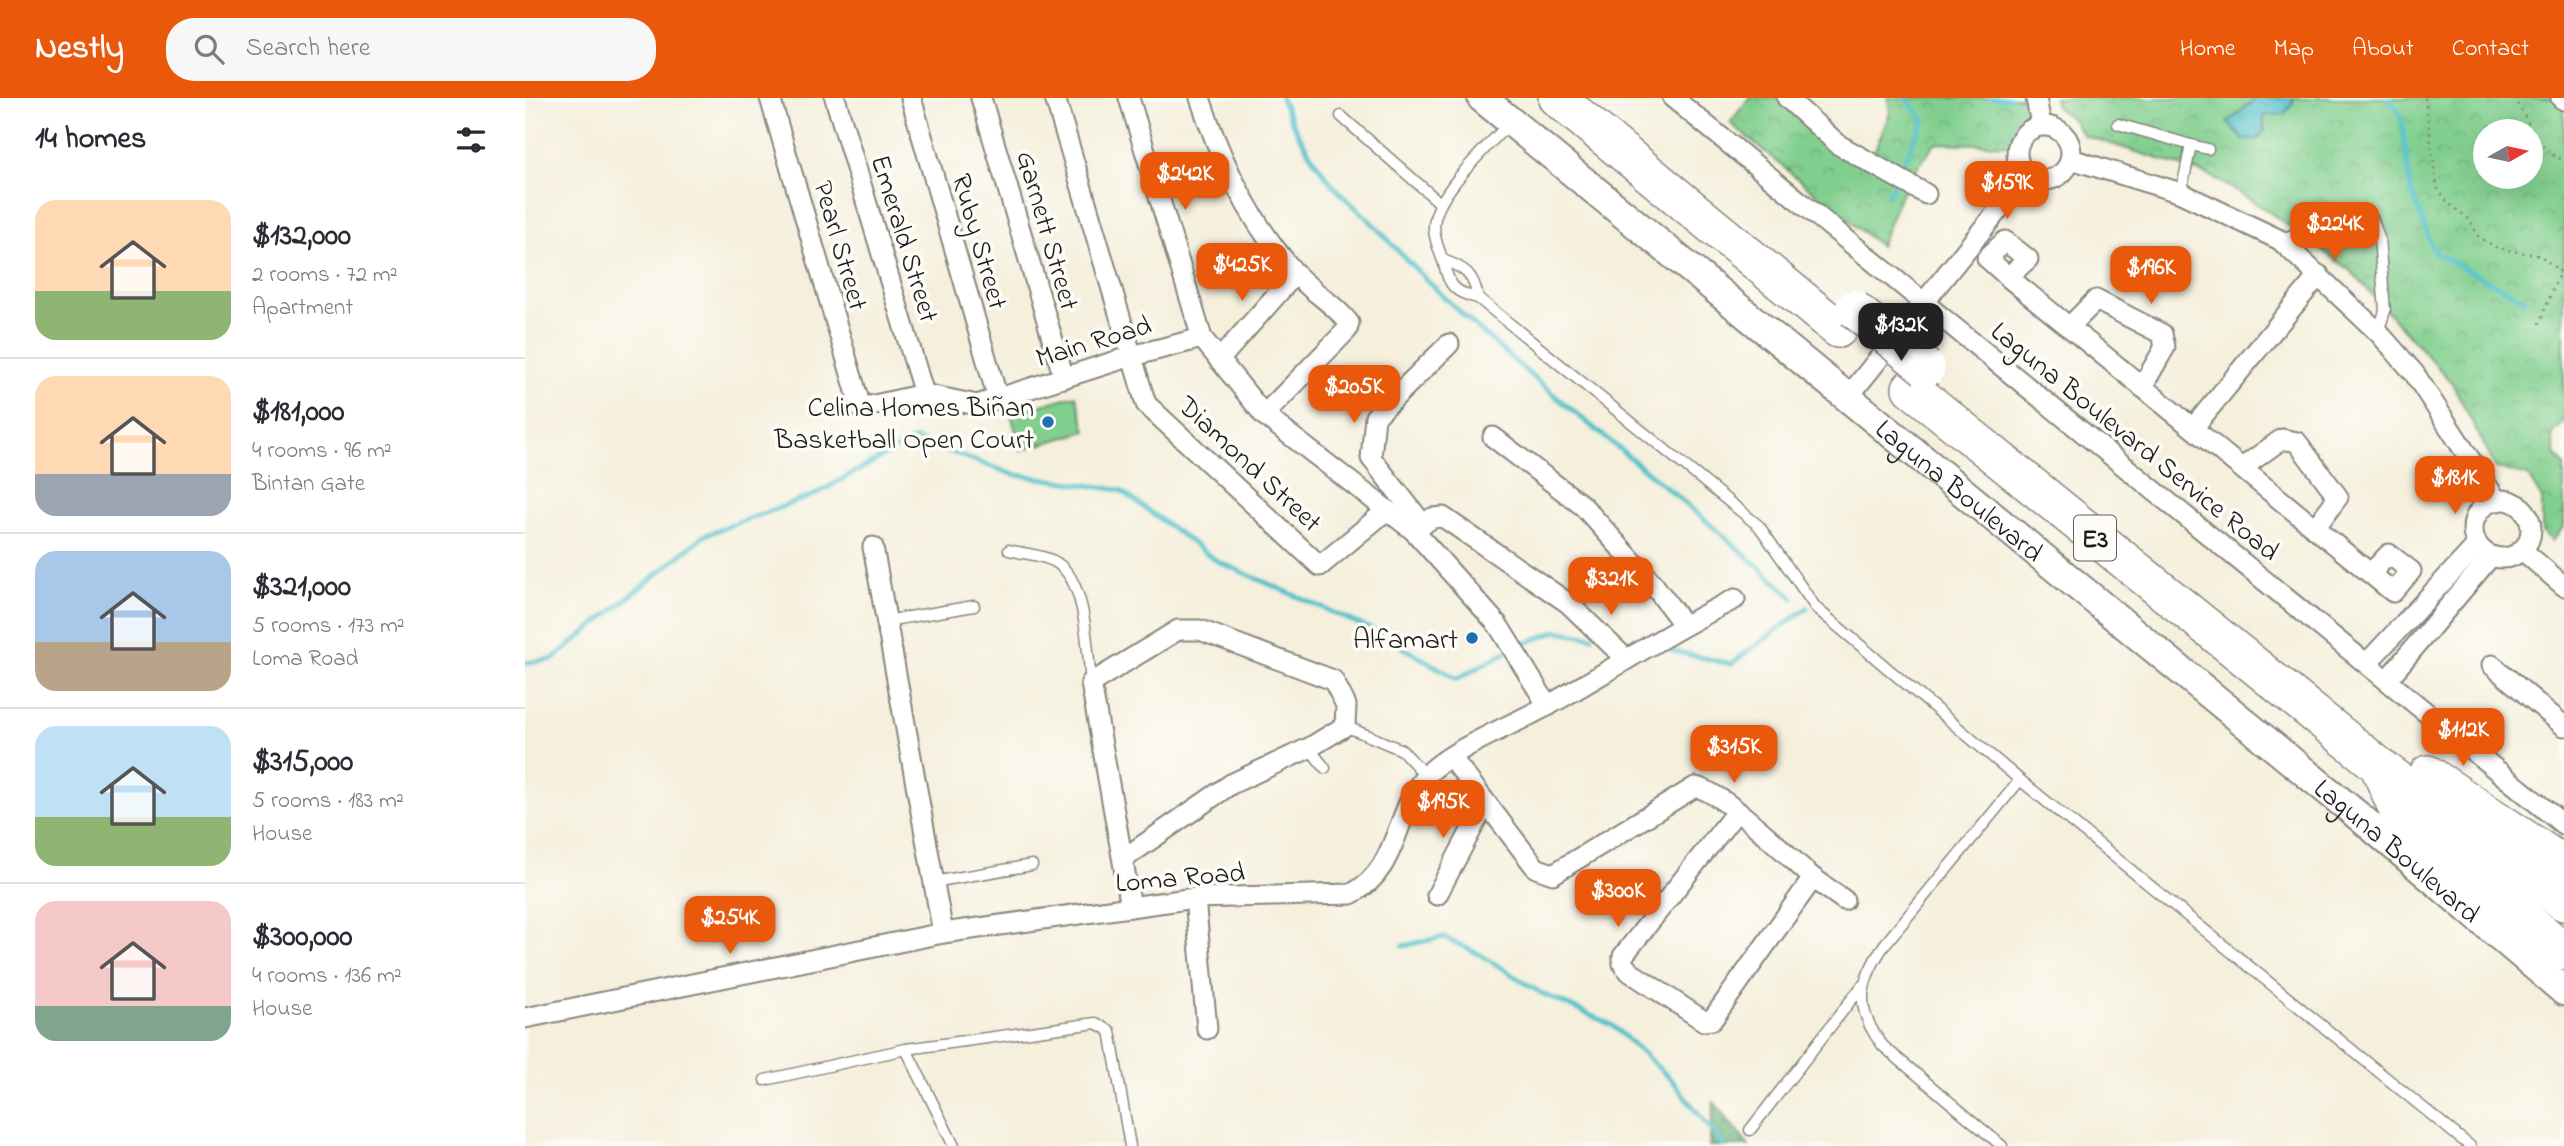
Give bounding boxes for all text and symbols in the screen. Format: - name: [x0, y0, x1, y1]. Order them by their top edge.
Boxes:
- search box: [166, 18, 656, 81]
- text: Nestly: [35, 25, 124, 73]
- icon: search: [190, 30, 228, 68]
- text: Search here: [246, 30, 370, 68]
- text: Home: [2180, 32, 2236, 67]
- text: Map: [2274, 32, 2314, 67]
- text: About: [2352, 32, 2414, 67]
- text: Contact: [2452, 32, 2529, 67]
- text: 14 homes: [35, 118, 146, 162]
- north arrow: [2473, 119, 2543, 189]
- map controls: [2473, 119, 2543, 189]
- icon: filters: [452, 121, 490, 159]
- street label: Garnett Street: [1003, 146, 1088, 315]
- street label: Emerald Street: [858, 150, 948, 328]
- pin: $242K: [1136, 152, 1234, 212]
- text: $242K: [1156, 158, 1214, 191]
- pin: $159K: [1958, 162, 2056, 221]
- text: $159K: [1981, 167, 2033, 200]
- street label: Ruby Street: [939, 169, 1017, 315]
- street label: Pearl Street: [801, 176, 877, 316]
- pin: $224K: [2286, 202, 2384, 262]
- text: $224K: [2306, 208, 2364, 241]
- text: $132,000: [252, 215, 351, 259]
- icon: home: [91, 228, 175, 312]
- pin: $425K: [1193, 244, 1291, 303]
- pin: $196K: [2102, 246, 2200, 306]
- text: $425K: [1212, 249, 1272, 282]
- text: $196K: [2126, 252, 2176, 285]
- text: 2 rooms · 72 m²: [252, 259, 398, 292]
- text: Apartment: [252, 292, 353, 325]
- pin: $132K: [1852, 303, 1950, 363]
- street label: Main Road: [1031, 306, 1157, 380]
- text: $132K: [1874, 309, 1928, 342]
- street label: Laguna Boulevard Service Road: [1980, 313, 2287, 573]
- pin: $205K: [1305, 366, 1403, 425]
- text: $205K: [1324, 371, 1384, 404]
- street label: Diamond Street: [1167, 387, 1330, 543]
- place label: Celina Homes Biñan Basketball Open Court: [773, 389, 1034, 462]
- text: $181,000: [252, 391, 345, 435]
- icon: home: [91, 404, 175, 488]
- street label: Laguna Boulevard: [1865, 411, 2051, 574]
- marker: Celina Homes Biñan Basketball Open Court: [1040, 414, 1056, 430]
- text: 4 rooms · 96 m²: [252, 435, 392, 468]
- pin: $181K: [2406, 456, 2504, 516]
- text: $181K: [2431, 462, 2479, 495]
- text: Bintan Gate: [252, 468, 365, 501]
- road number: E3: [2074, 516, 2116, 560]
- pin: $321K: [1562, 558, 1660, 617]
- text: $321K: [1584, 563, 1638, 596]
- text: $321,000: [252, 566, 351, 610]
- icon: home: [91, 579, 175, 663]
- text: 5 rooms · 173 m²: [252, 610, 405, 643]
- place label: Alfamart: [1353, 621, 1458, 662]
- marker: Alfamart: [1464, 630, 1480, 646]
- text: Loma Road: [252, 643, 359, 676]
- pin: $112K: [2414, 708, 2512, 768]
- text: $112K: [2437, 714, 2489, 747]
- pin: $315K: [1685, 726, 1783, 785]
- text: $315K: [1706, 731, 1762, 764]
- text: $315,000: [252, 741, 353, 785]
- icon: home: [91, 754, 175, 838]
- street label: Laguna Boulevard: [2303, 770, 2488, 935]
- pin: $195K: [1394, 780, 1492, 840]
- text: 5 rooms · 183 m²: [252, 785, 404, 818]
- text: $195K: [1417, 786, 1469, 819]
- text: House: [252, 818, 312, 851]
- street label: Loma Road: [1114, 853, 1247, 906]
- pin: $300K: [1569, 870, 1667, 929]
- text: $300K: [1591, 875, 1645, 908]
- pin: $254K: [681, 896, 779, 956]
- text: $254K: [700, 902, 760, 935]
- text: $300,000: [252, 916, 353, 960]
- icon: home: [91, 929, 175, 1013]
- text: 4 rooms · 136 m²: [252, 960, 402, 993]
- text: House: [252, 993, 312, 1026]

